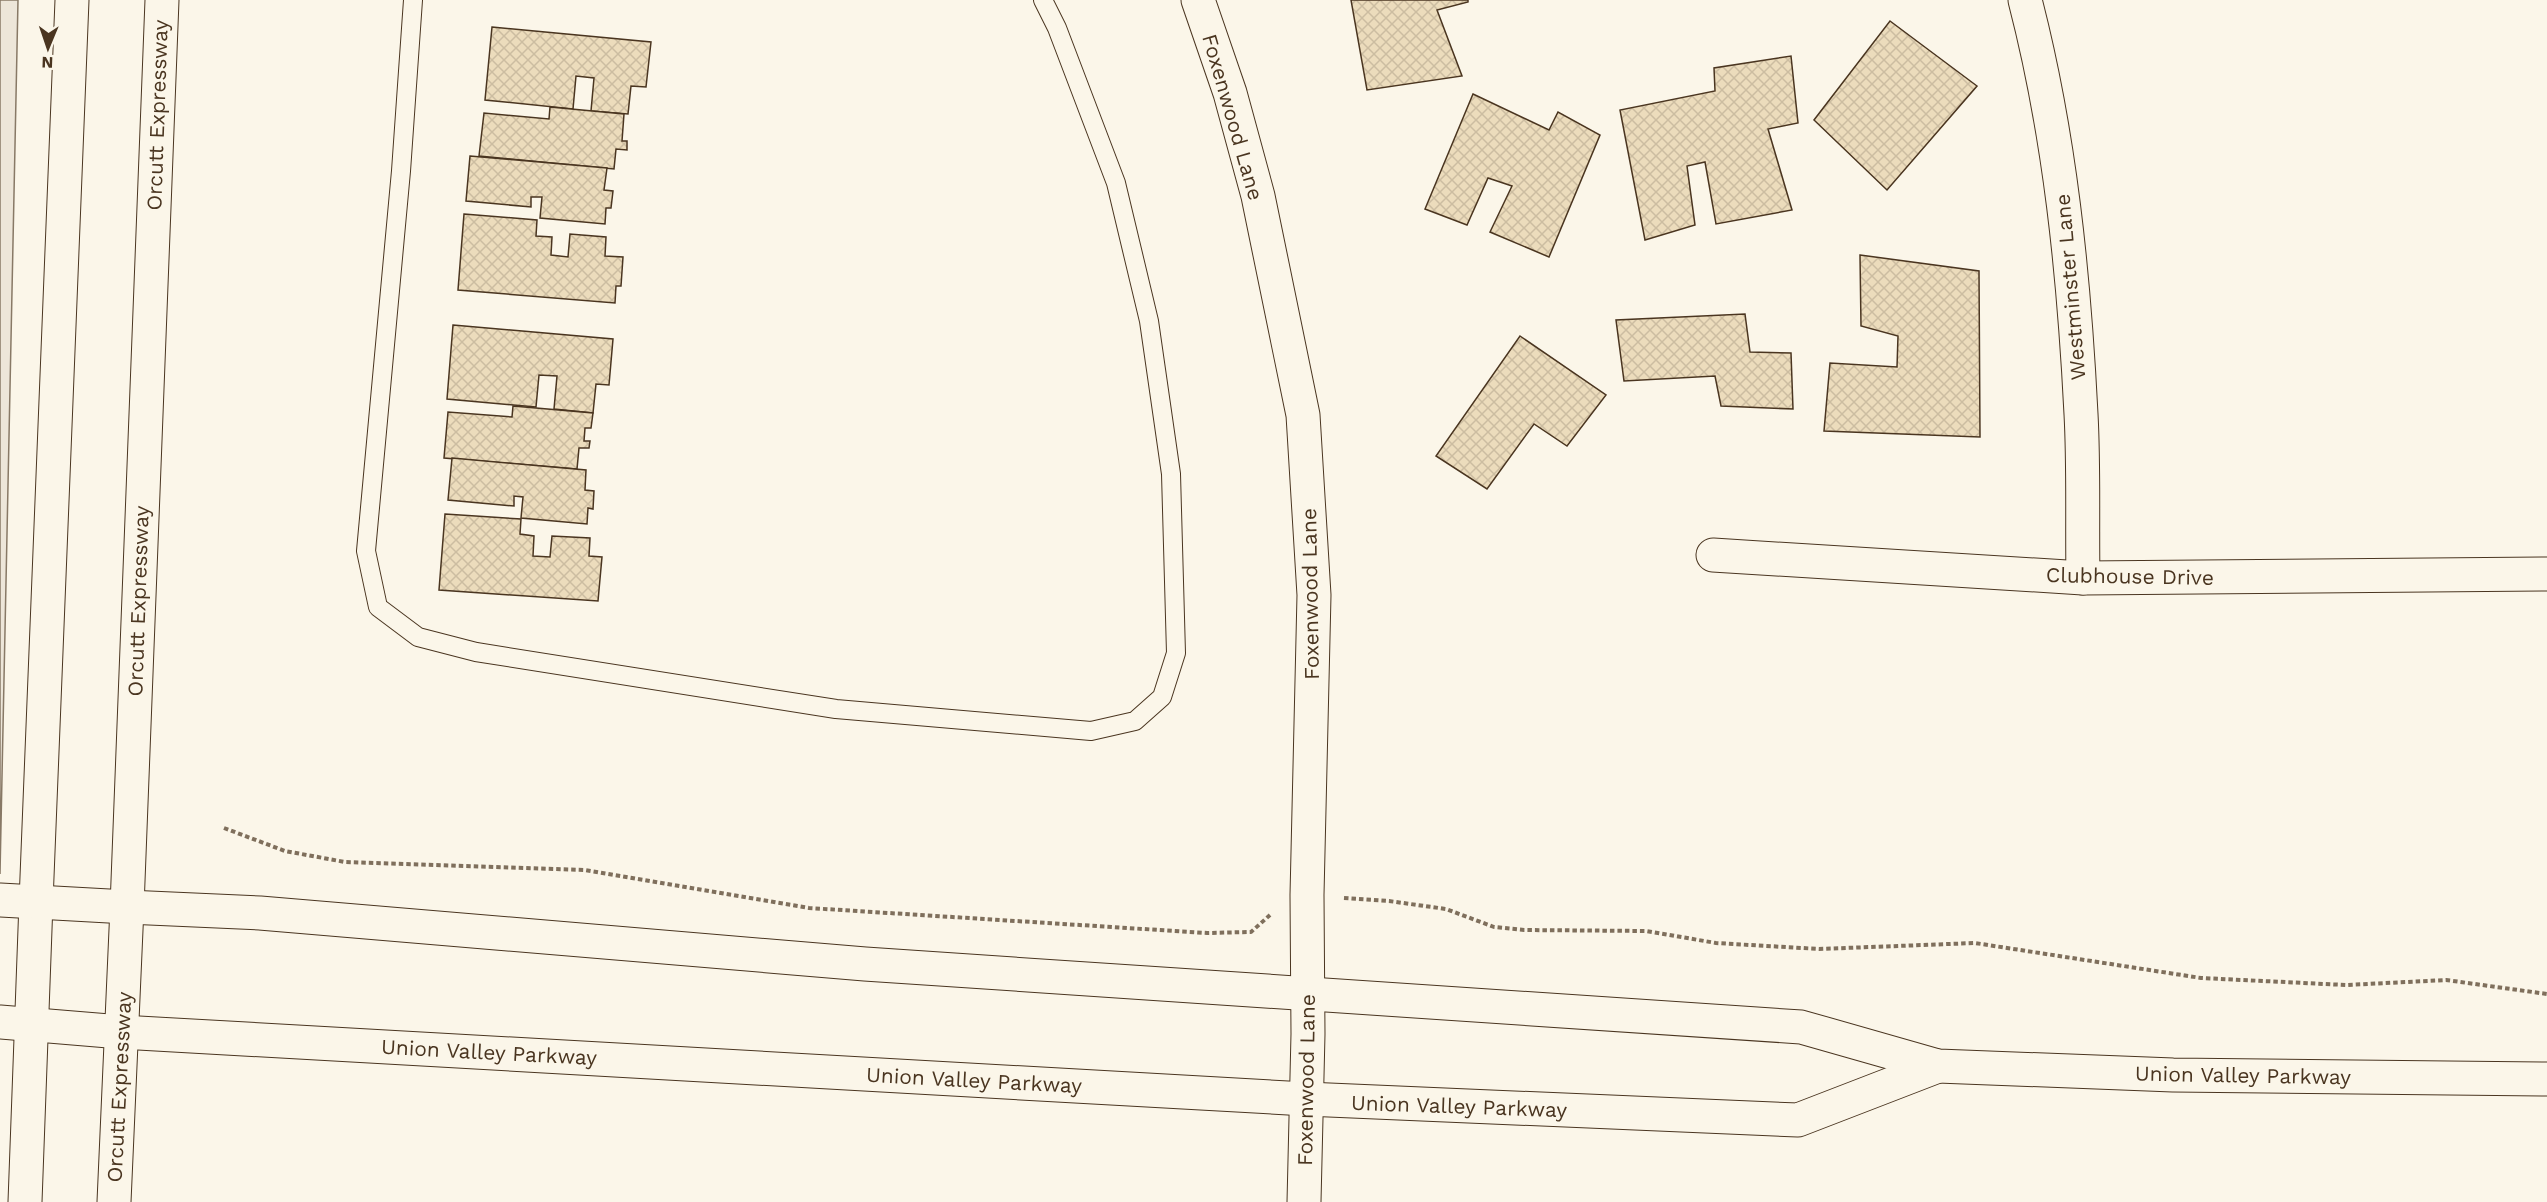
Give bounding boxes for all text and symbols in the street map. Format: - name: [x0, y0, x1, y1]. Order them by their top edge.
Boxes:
- north arrow: [18, 18, 78, 78]
- street label: Orcutt Expressway: [141, 19, 173, 211]
- street label: Foxenwood Lane: [1197, 31, 1269, 203]
- text: N: [41, 53, 54, 72]
- street label: Westminster Lane: [2049, 193, 2091, 381]
- street label: Orcutt Expressway: [122, 505, 154, 697]
- street label: Foxenwood Lane: [1296, 508, 1324, 680]
- street label: Clubhouse Drive: [2046, 562, 2214, 590]
- street label: Orcutt Expressway: [102, 991, 136, 1183]
- street label: Foxenwood Lane: [1292, 994, 1320, 1166]
- street label: Union Valley Parkway: [380, 1034, 598, 1070]
- street label: Union Valley Parkway: [2135, 1061, 2351, 1089]
- street label: Union Valley Parkway: [865, 1062, 1083, 1098]
- street label: Union Valley Parkway: [1351, 1090, 1568, 1122]

